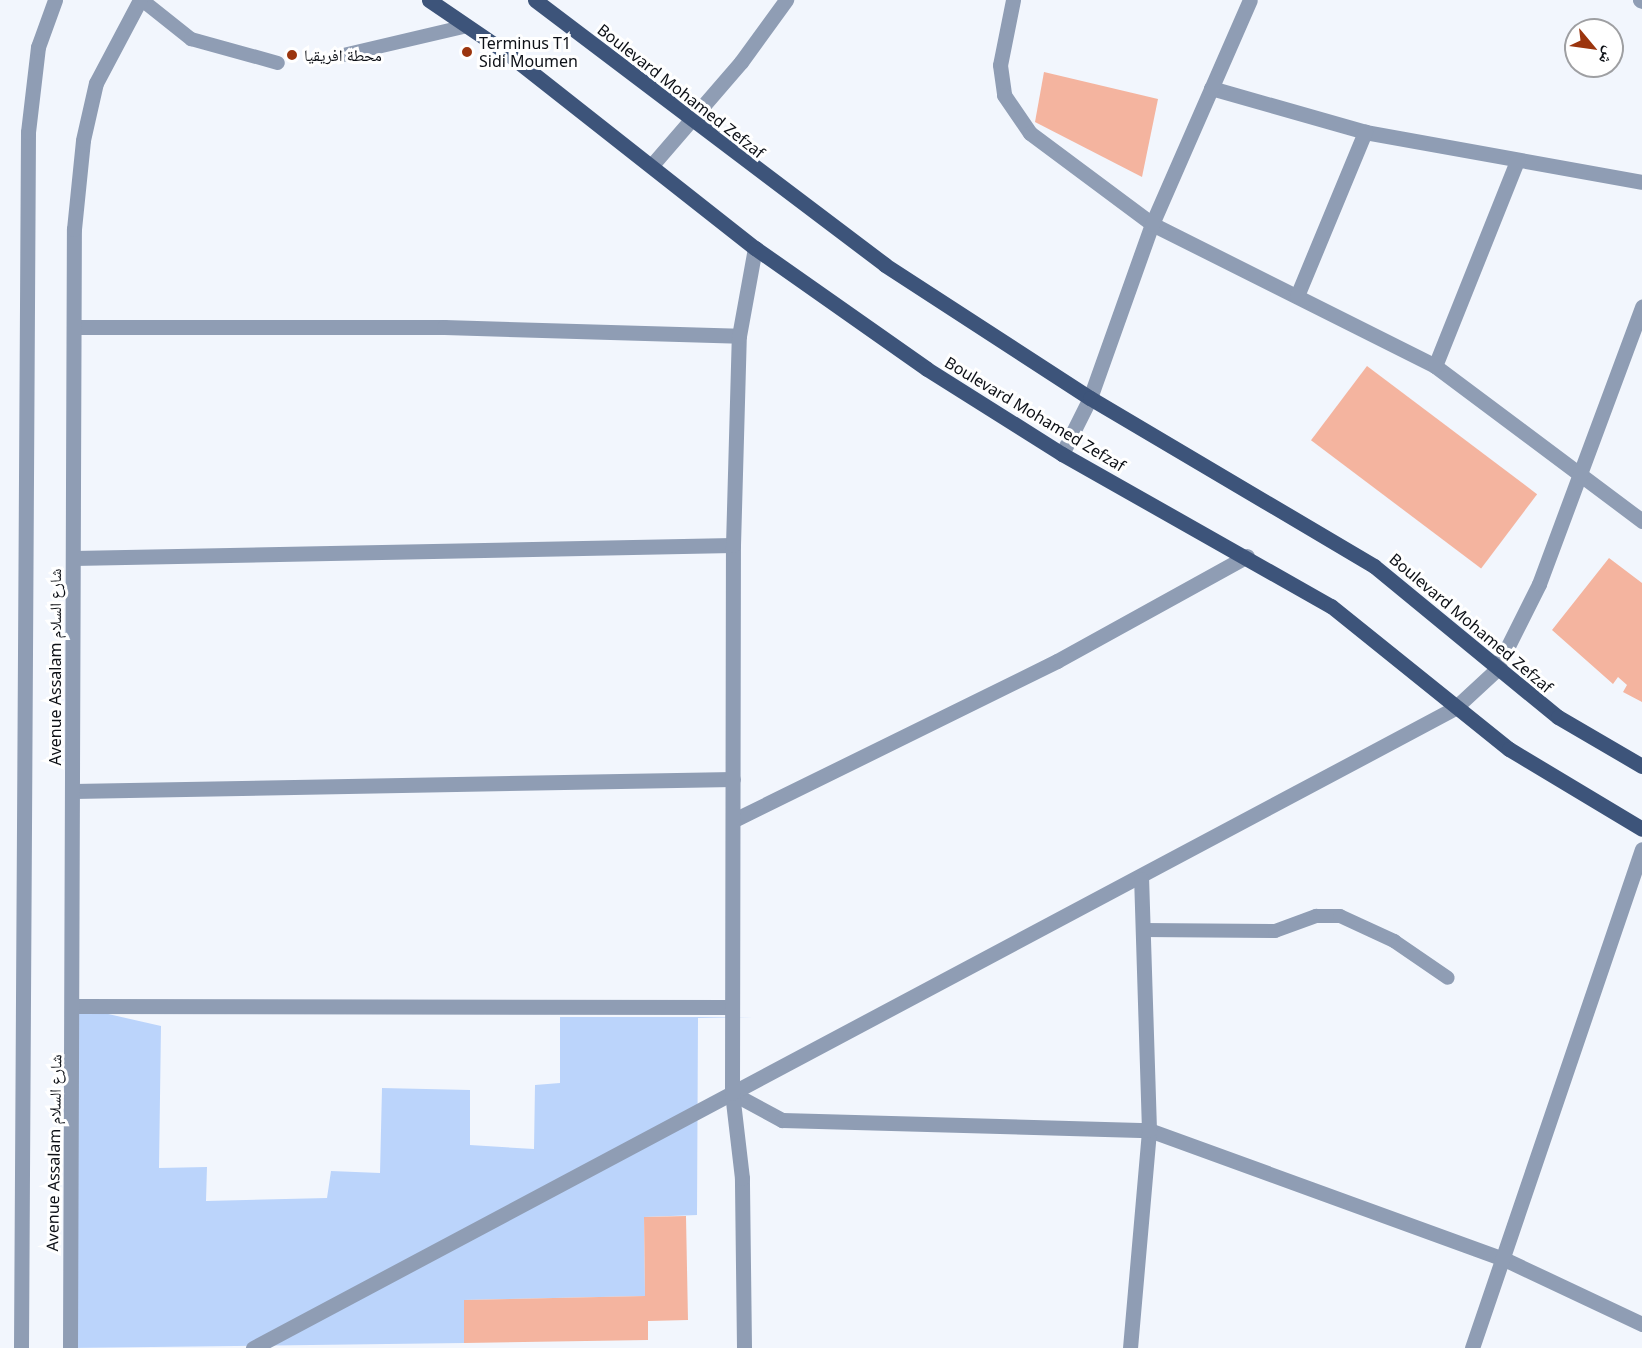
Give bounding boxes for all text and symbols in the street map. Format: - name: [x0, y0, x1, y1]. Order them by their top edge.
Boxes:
- north arrow: [1564, 18, 1624, 78]
- street label: Boulevard Mohamed Zefzaf: [594, 20, 768, 162]
- place label: Terminus T1 Sidi Moumen: [479, 33, 578, 71]
- text: ش: [1594, 43, 1622, 69]
- place label: محطة افريقيا: [304, 45, 382, 65]
- marker: Terminus T1 Sidi Moumen: [460, 45, 474, 59]
- marker: محطة افريقيا: [285, 48, 299, 62]
- street label: Boulevard Mohamed Zefzaf: [941, 352, 1129, 476]
- street label: Boulevard Mohamed Zefzaf: [1386, 549, 1556, 697]
- street label: Avenue Assalam شارع السلام: [45, 568, 65, 766]
- street label: Avenue Assalam شارع السلام: [43, 1054, 65, 1252]

